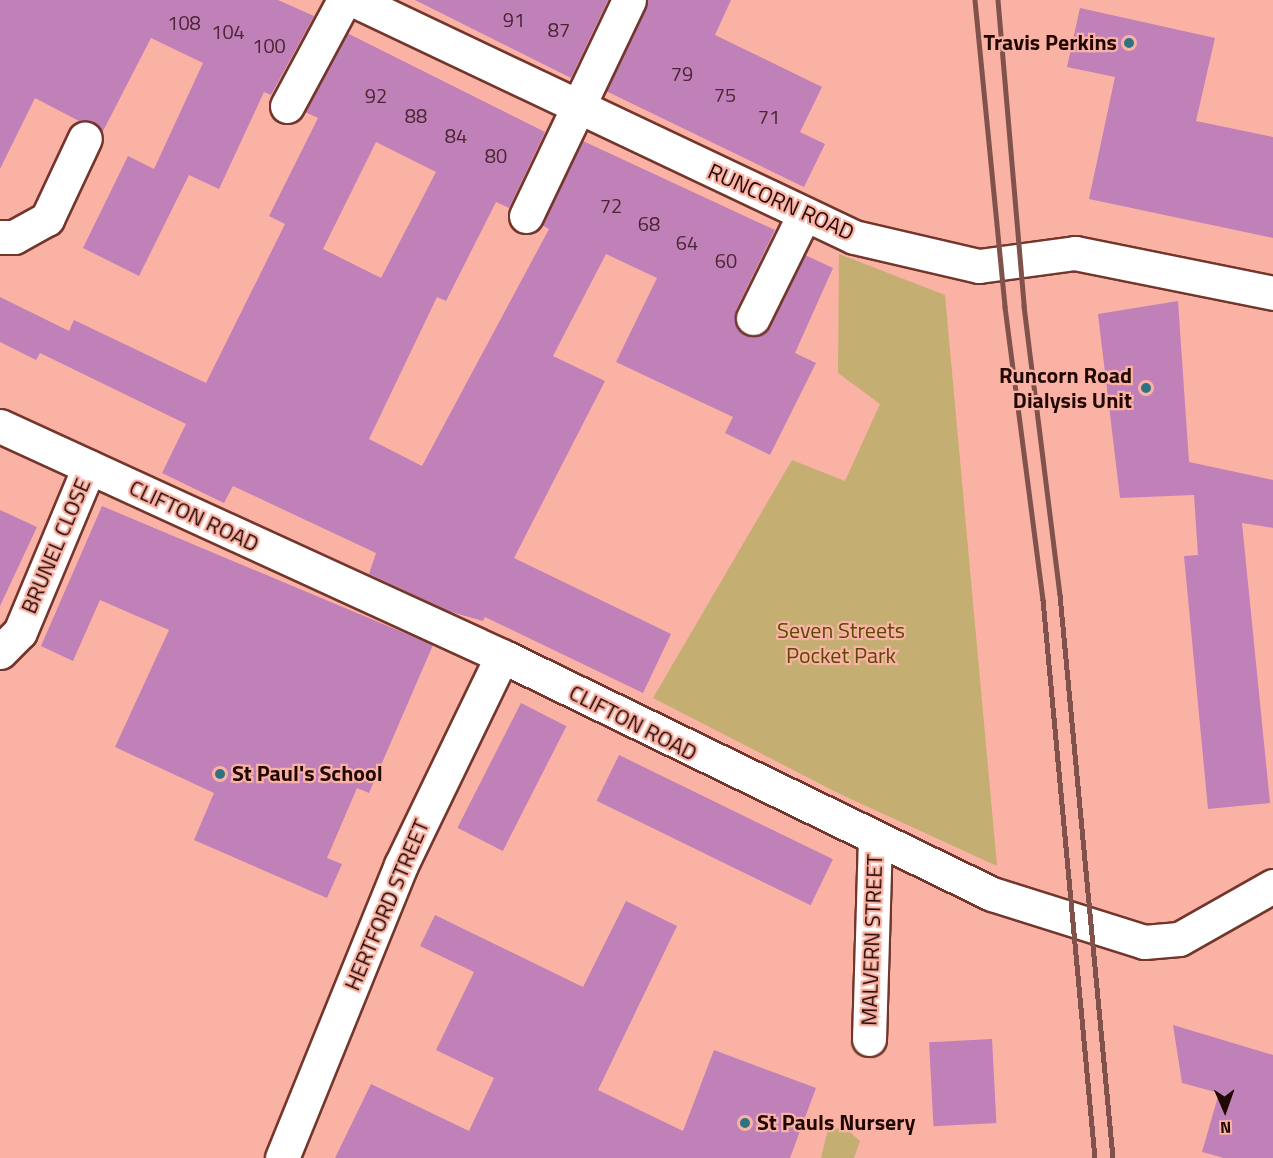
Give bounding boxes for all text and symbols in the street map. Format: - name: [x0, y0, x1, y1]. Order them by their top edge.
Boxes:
- house number: 91: [503, 7, 525, 31]
- house number: 108: [167, 10, 201, 34]
- house number: 87: [548, 17, 570, 41]
- house number: 104: [211, 19, 245, 43]
- place label: Travis Perkins: [984, 30, 1117, 56]
- house number: 100: [252, 33, 286, 57]
- marker: Travis Perkins: [1122, 36, 1136, 50]
- house number: 79: [671, 61, 693, 85]
- house number: 75: [714, 82, 736, 106]
- house number: 92: [365, 83, 387, 107]
- house number: 88: [405, 103, 427, 127]
- house number: 71: [758, 104, 780, 128]
- house number: 84: [445, 123, 467, 147]
- house number: 80: [485, 143, 507, 167]
- street label: RUNCORN ROAD: [704, 158, 858, 246]
- house number: 72: [600, 193, 622, 217]
- house number: 68: [638, 211, 660, 235]
- house number: 64: [676, 230, 698, 254]
- house number: 60: [715, 248, 737, 272]
- place label: Runcorn Road Dialysis Unit: [999, 362, 1132, 414]
- marker: Runcorn Road Dialysis Unit: [1137, 379, 1155, 397]
- street label: BRUNEL CLOSE: [16, 474, 96, 618]
- street label: CLIFTON ROAD: [125, 474, 263, 558]
- park label: Seven Streets Pocket Park: [777, 617, 905, 668]
- street label: CLIFTON ROAD: [565, 679, 701, 767]
- place label: St Paul's School: [232, 761, 383, 787]
- marker: St Paul's School: [213, 767, 227, 781]
- street label: HERTFORD STREET: [339, 815, 435, 995]
- street label: MALVERN STREET: [856, 854, 888, 1026]
- north arrow: [1195, 1080, 1255, 1140]
- place label: St Pauls Nursery: [757, 1110, 916, 1136]
- marker: St Pauls Nursery: [738, 1116, 752, 1130]
- text: N: [1220, 1116, 1232, 1140]

